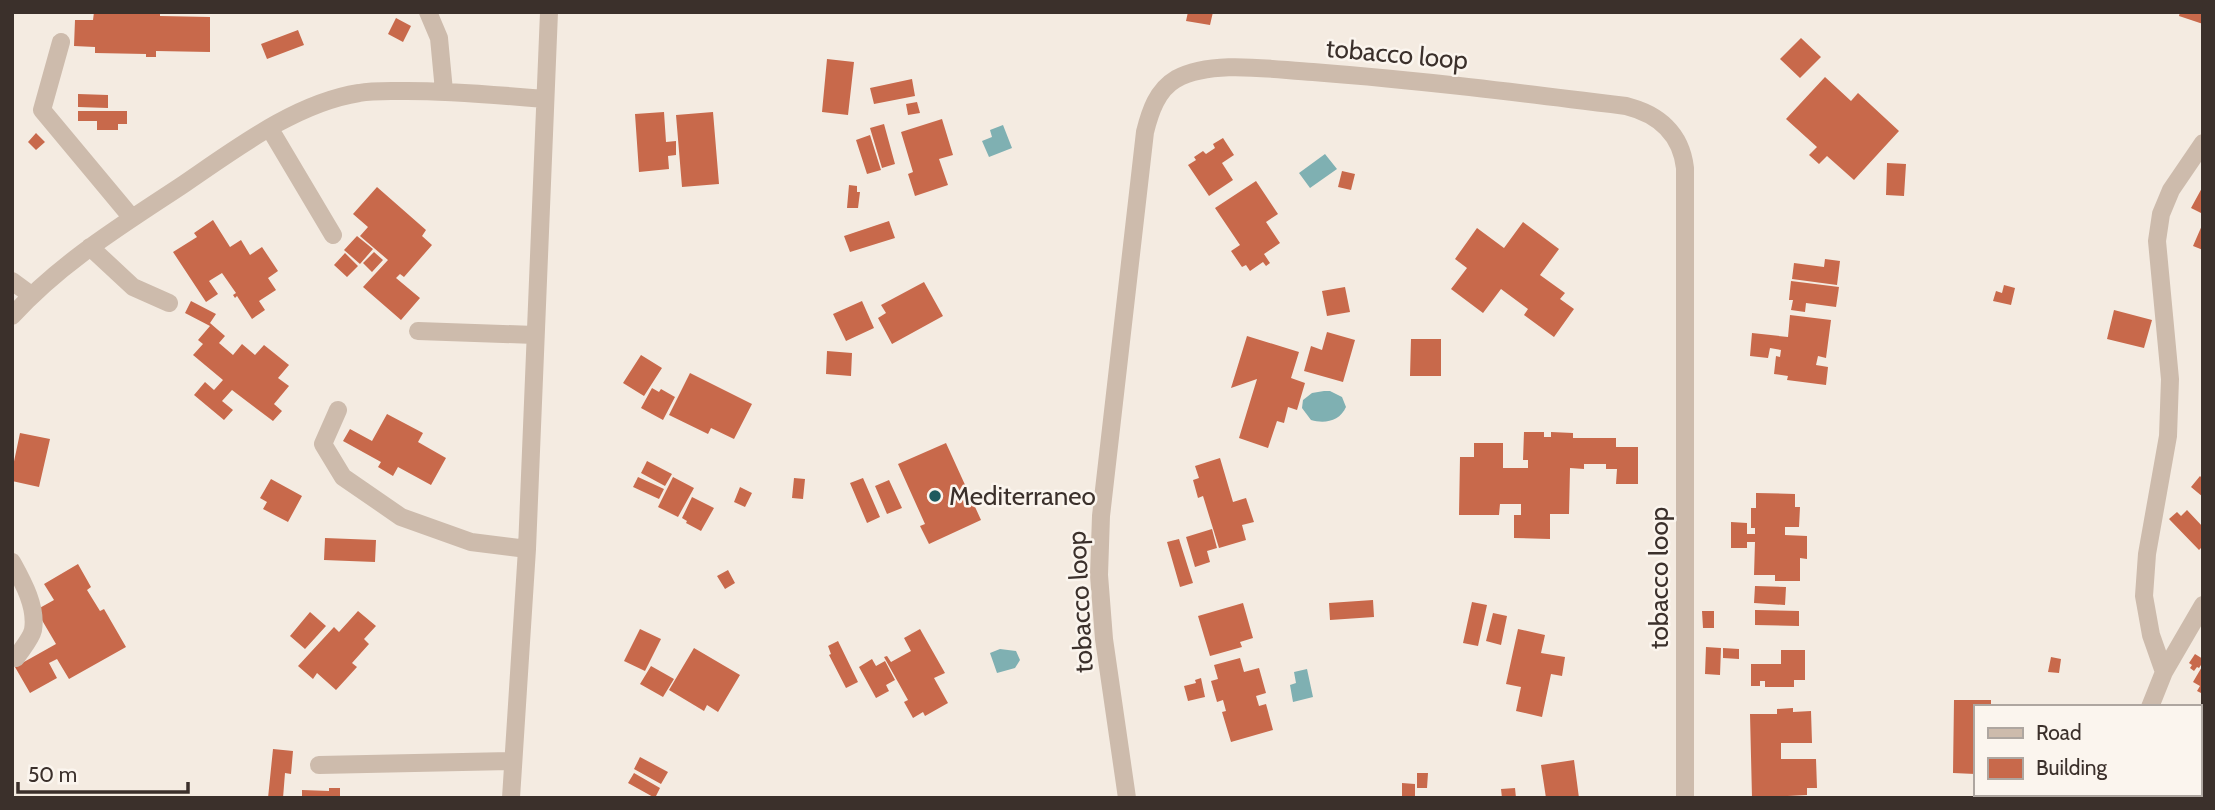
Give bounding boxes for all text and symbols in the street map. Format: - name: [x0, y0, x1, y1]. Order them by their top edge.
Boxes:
- street label: tobacco loop: [1325, 32, 1469, 76]
- place label: Mediterraneo: [949, 480, 1096, 512]
- marker: Mediterraneo: [927, 488, 943, 504]
- street label: tobacco loop: [1643, 507, 1675, 649]
- street label: tobacco loop: [1060, 530, 1100, 674]
- legend: [1974, 705, 2201, 796]
- text: Road: [2036, 720, 2082, 745]
- scale bar: [18, 750, 187, 794]
- text: Building: [2036, 755, 2108, 780]
- text: 50 m: [28, 762, 77, 787]

